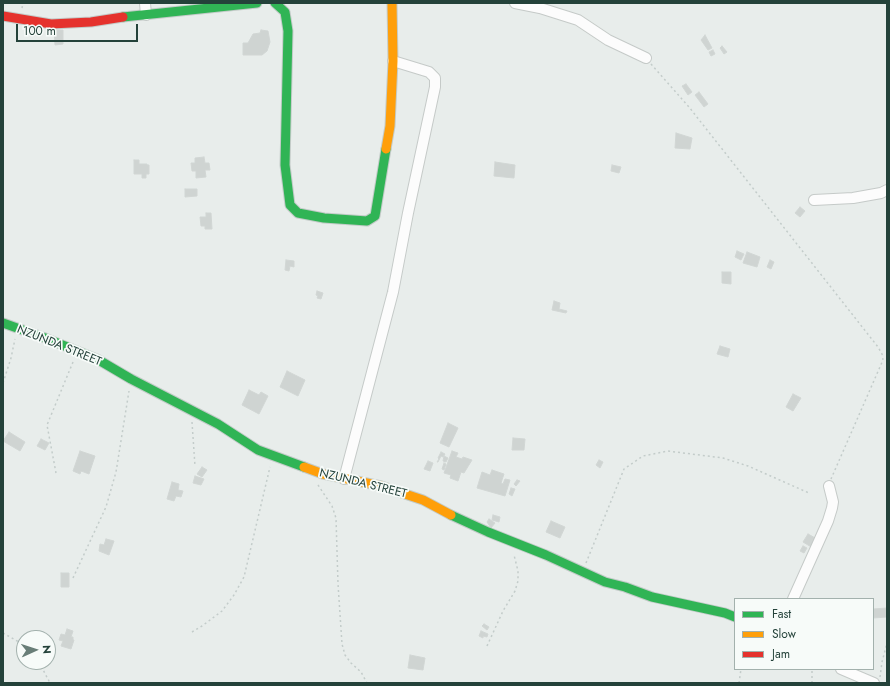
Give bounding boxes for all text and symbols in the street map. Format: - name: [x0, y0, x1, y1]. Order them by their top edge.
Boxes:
- scale bar: [18, 16, 140, 42]
- text: 100 m: [23, 22, 56, 40]
- street label: NZUNDA STREET: [15, 323, 103, 369]
- street label: NZUNDA STREET: [318, 466, 408, 502]
- legend: [734, 598, 874, 670]
- text: Fast: [772, 605, 791, 623]
- text: Slow: [772, 625, 796, 643]
- north arrow: [16, 630, 56, 670]
- text: N: [39, 645, 55, 654]
- text: Jam: [772, 645, 790, 663]

